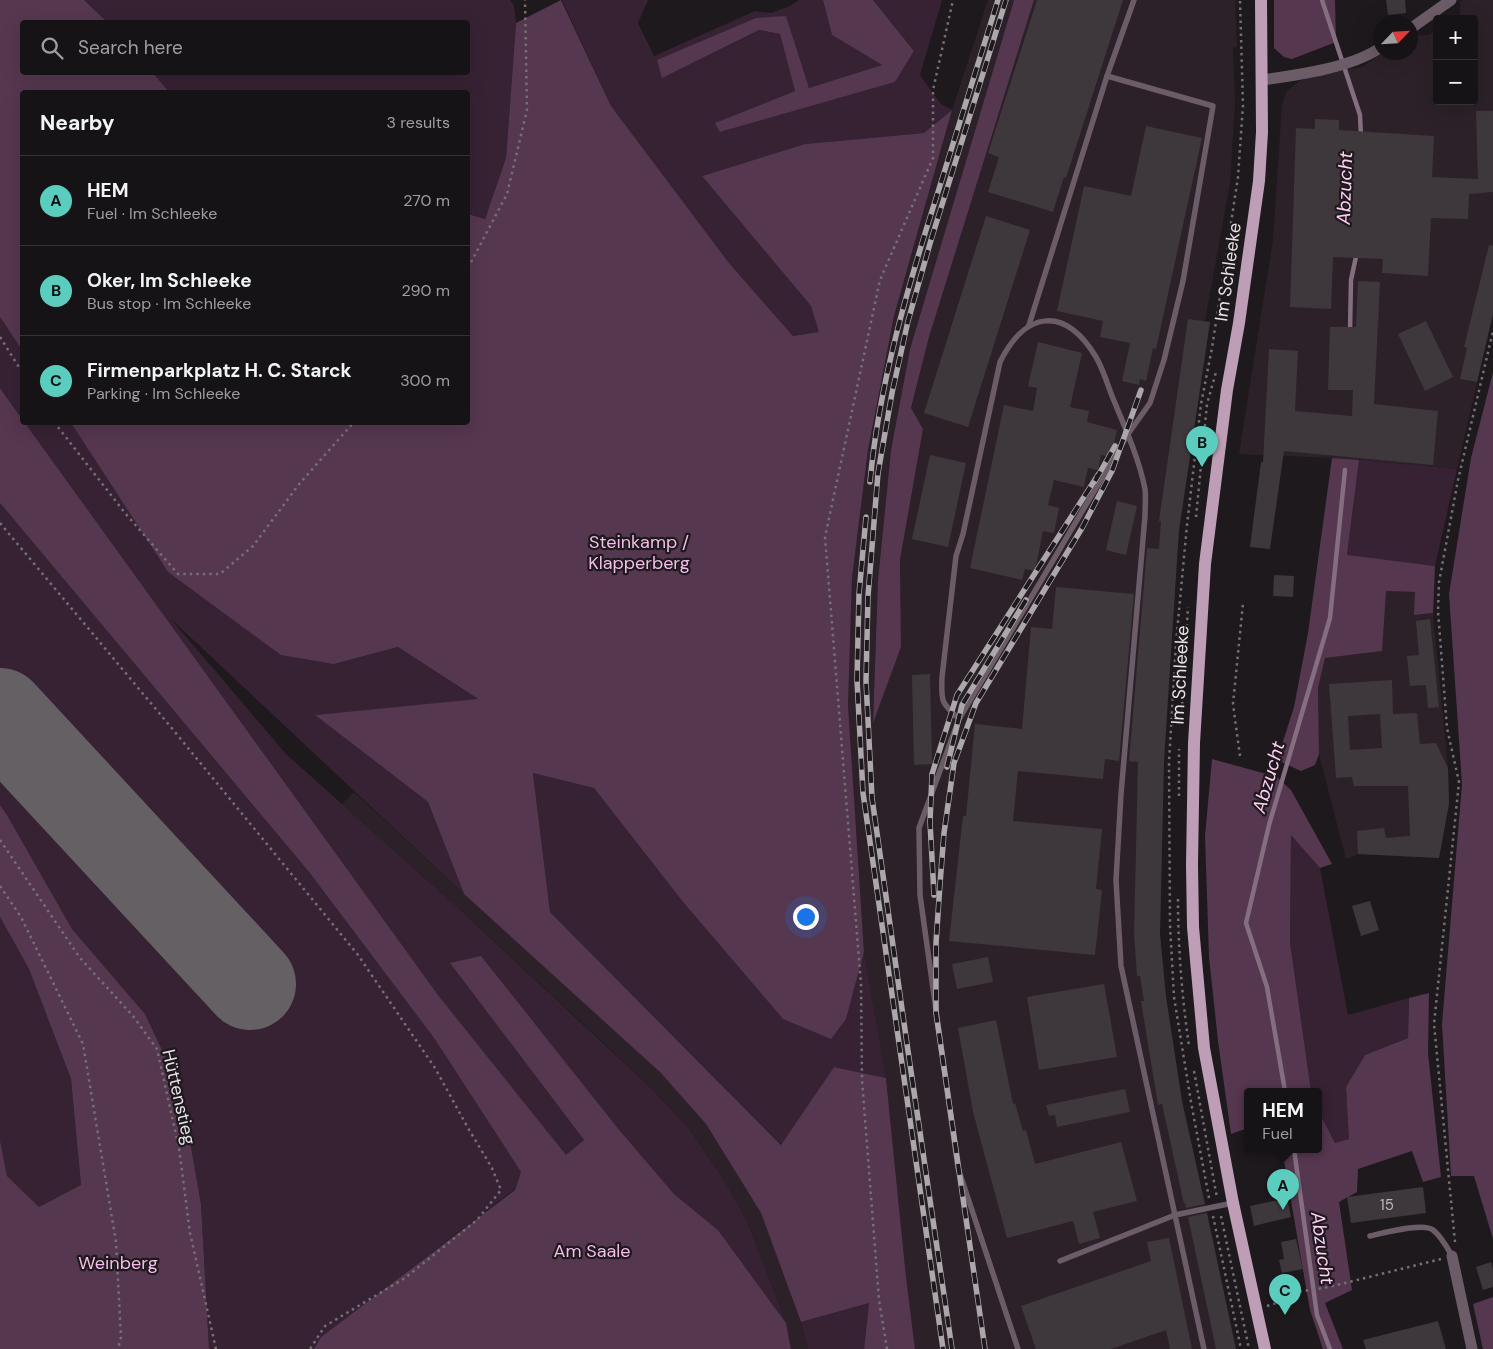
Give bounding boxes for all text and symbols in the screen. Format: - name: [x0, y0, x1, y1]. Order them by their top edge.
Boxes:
- north arrow: [1373, 15, 1418, 60]
- map controls: [1433, 15, 1478, 105]
- button: +: [1433, 15, 1478, 60]
- search box: [20, 20, 470, 75]
- icon: search: [38, 34, 66, 62]
- text: Search here: [78, 35, 183, 60]
- button: −: [1433, 60, 1478, 105]
- text: Nearby: [40, 109, 114, 137]
- text: 3 results: [387, 112, 450, 133]
- water label: Abzucht: [1331, 150, 1358, 226]
- text: HEM: [87, 178, 128, 203]
- text: A: [50, 190, 62, 211]
- text: 270 m: [403, 190, 450, 211]
- text: Fuel · Im Schleeke: [87, 203, 217, 224]
- street label: Im Schleeke: [1209, 221, 1247, 323]
- text: Oker, Im Schleeke: [87, 268, 252, 293]
- text: B: [51, 280, 61, 301]
- text: 290 m: [401, 280, 450, 301]
- text: Bus stop · Im Schleeke: [87, 293, 251, 314]
- text: Firmenparkplatz H. C. Starck: [87, 358, 352, 383]
- text: C: [50, 370, 62, 391]
- text: 300 m: [400, 370, 450, 391]
- text: Parking · Im Schleeke: [87, 383, 240, 404]
- pin: B: [1186, 426, 1218, 467]
- park label: Steinkamp / Klapperberg: [588, 530, 690, 575]
- street label: Im Schleeke: [1165, 625, 1195, 725]
- water label: Abzucht: [1246, 738, 1291, 817]
- your location: [793, 904, 819, 930]
- street label: Hüttenstieg: [156, 1047, 202, 1147]
- popup: [1244, 1088, 1322, 1153]
- text: HEM: [1262, 1098, 1304, 1123]
- text: Fuel: [1262, 1123, 1293, 1144]
- pin: A: [1267, 1169, 1299, 1210]
- house number: 15: [1380, 1195, 1394, 1215]
- water label: Abzucht: [1305, 1209, 1340, 1287]
- park label: Am Saale: [553, 1239, 631, 1263]
- park label: Weinberg: [78, 1251, 158, 1275]
- pin: C: [1269, 1274, 1301, 1315]

